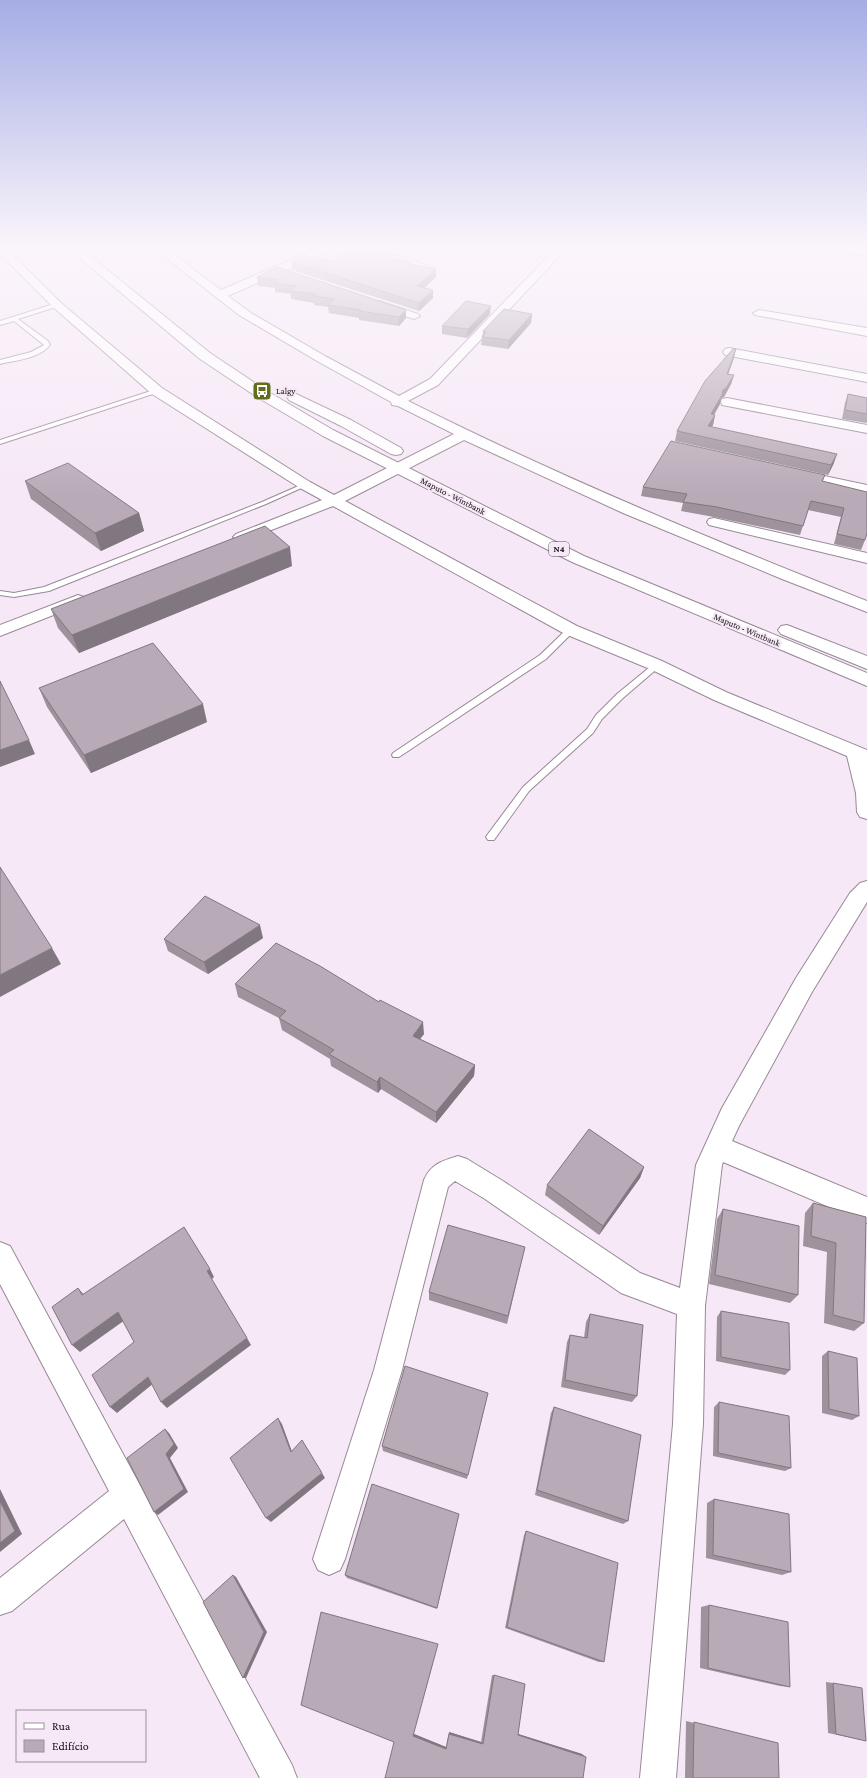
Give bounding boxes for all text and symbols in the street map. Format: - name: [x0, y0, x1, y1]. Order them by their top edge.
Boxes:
- bus stop icon: Lalgy: [251, 380, 273, 402]
- place label: Lalgy: [276, 386, 296, 396]
- street label: Maputo - Wintbank: [419, 475, 488, 517]
- road number: N4: [549, 542, 569, 556]
- street label: Maputo - Wintbank: [712, 611, 782, 649]
- legend: [16, 1710, 146, 1762]
- text: Rua: [52, 1719, 71, 1733]
- text: Edifício: [52, 1739, 89, 1753]

